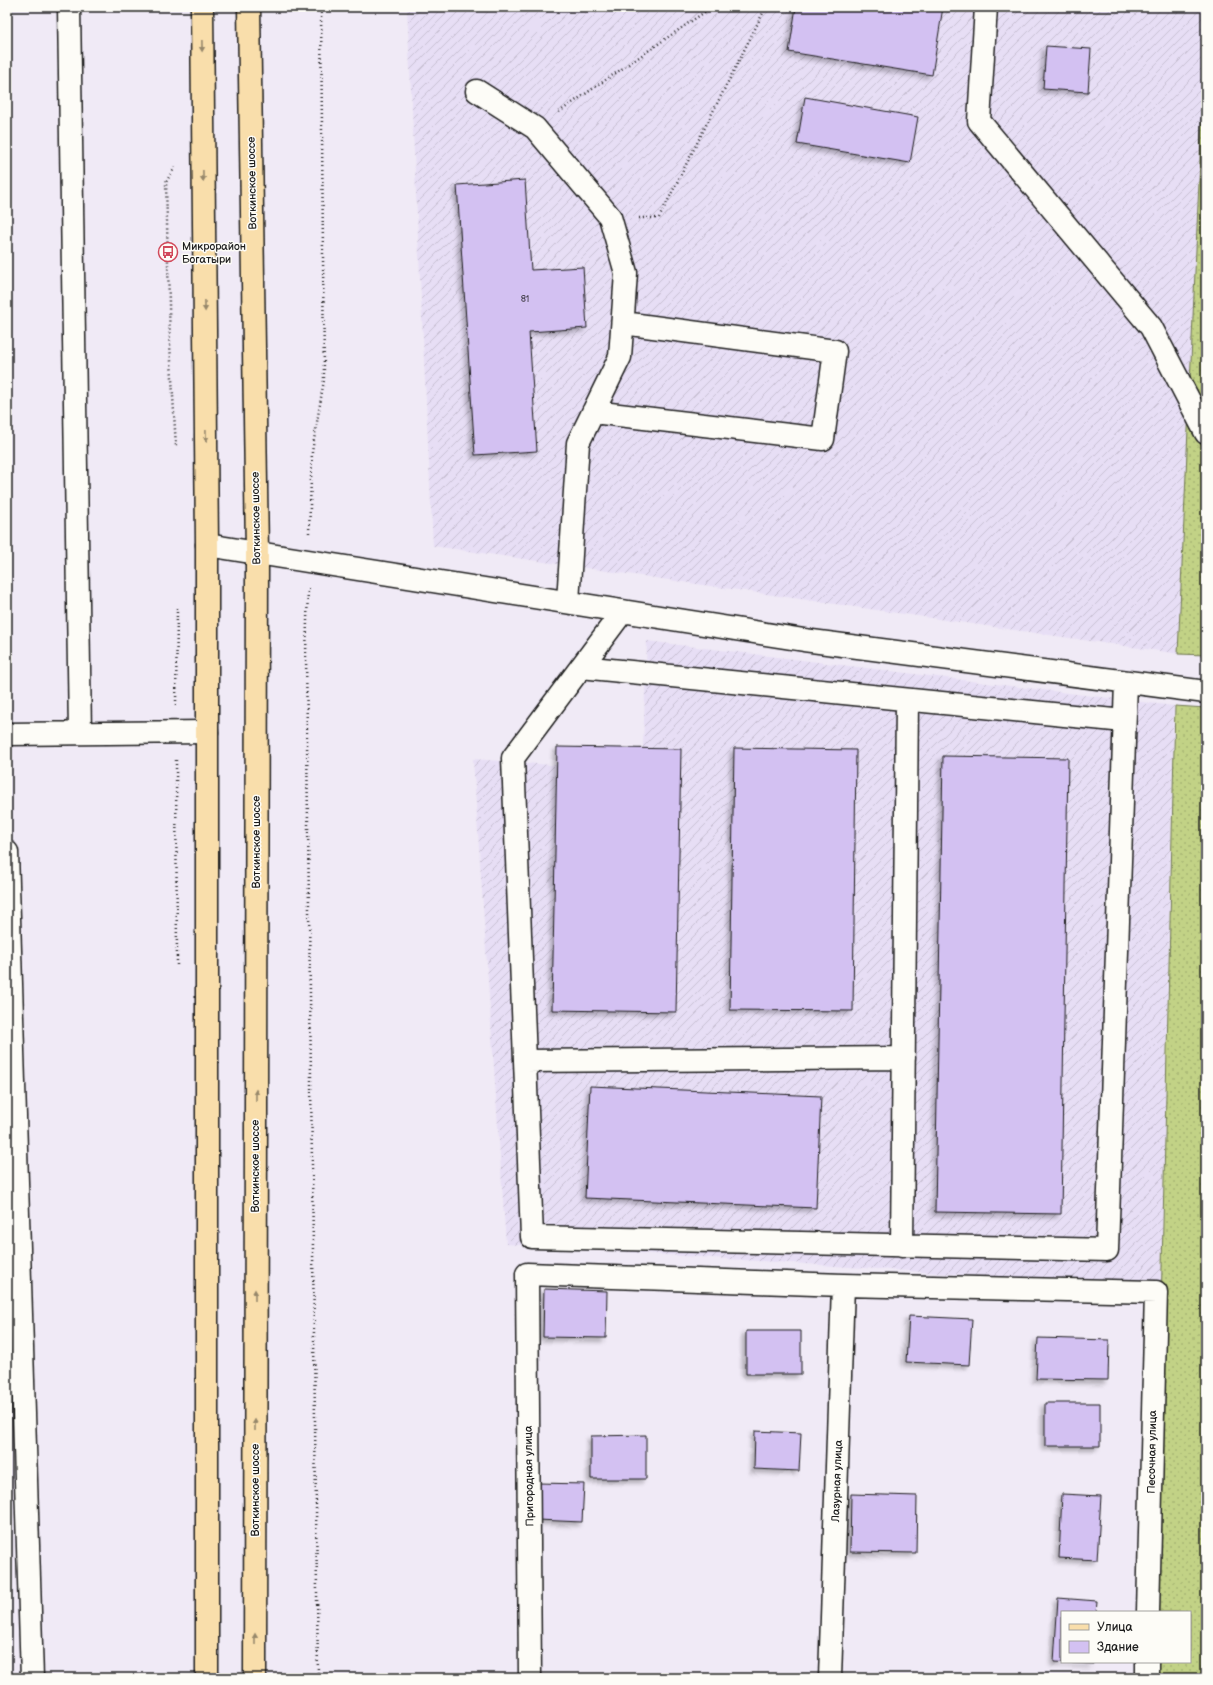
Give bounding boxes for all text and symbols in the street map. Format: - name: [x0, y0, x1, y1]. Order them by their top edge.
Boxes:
- one-way arrow: [199, 40, 205, 53]
- street label: Воткинское шоссе: [245, 136, 259, 230]
- one-way arrow: [200, 170, 206, 183]
- place label: Микрорайон Богатыри: [182, 240, 246, 266]
- bus stop icon: Микрорайон Богатыри: [157, 241, 179, 263]
- house number: 81: [521, 294, 529, 305]
- one-way arrow: [202, 300, 208, 313]
- one-way arrow: [203, 430, 209, 443]
- street label: Воткинское шоссе: [249, 471, 263, 565]
- street label: Воткинское шоссе: [250, 796, 263, 888]
- one-way arrow: [253, 1088, 259, 1101]
- street label: Воткинское шоссе: [249, 1120, 262, 1212]
- one-way arrow: [252, 1288, 258, 1301]
- street label: Песочная улица: [1145, 1410, 1159, 1494]
- one-way arrow: [252, 1418, 258, 1431]
- street label: Пригородная улица: [522, 1425, 536, 1527]
- street label: Лазурная улица: [829, 1439, 845, 1523]
- street label: Воткинское шоссе: [249, 1444, 262, 1536]
- legend: [1061, 1611, 1191, 1663]
- text: Улица: [1097, 1620, 1133, 1635]
- one-way arrow: [252, 1632, 258, 1645]
- text: Здание: [1097, 1640, 1139, 1655]

